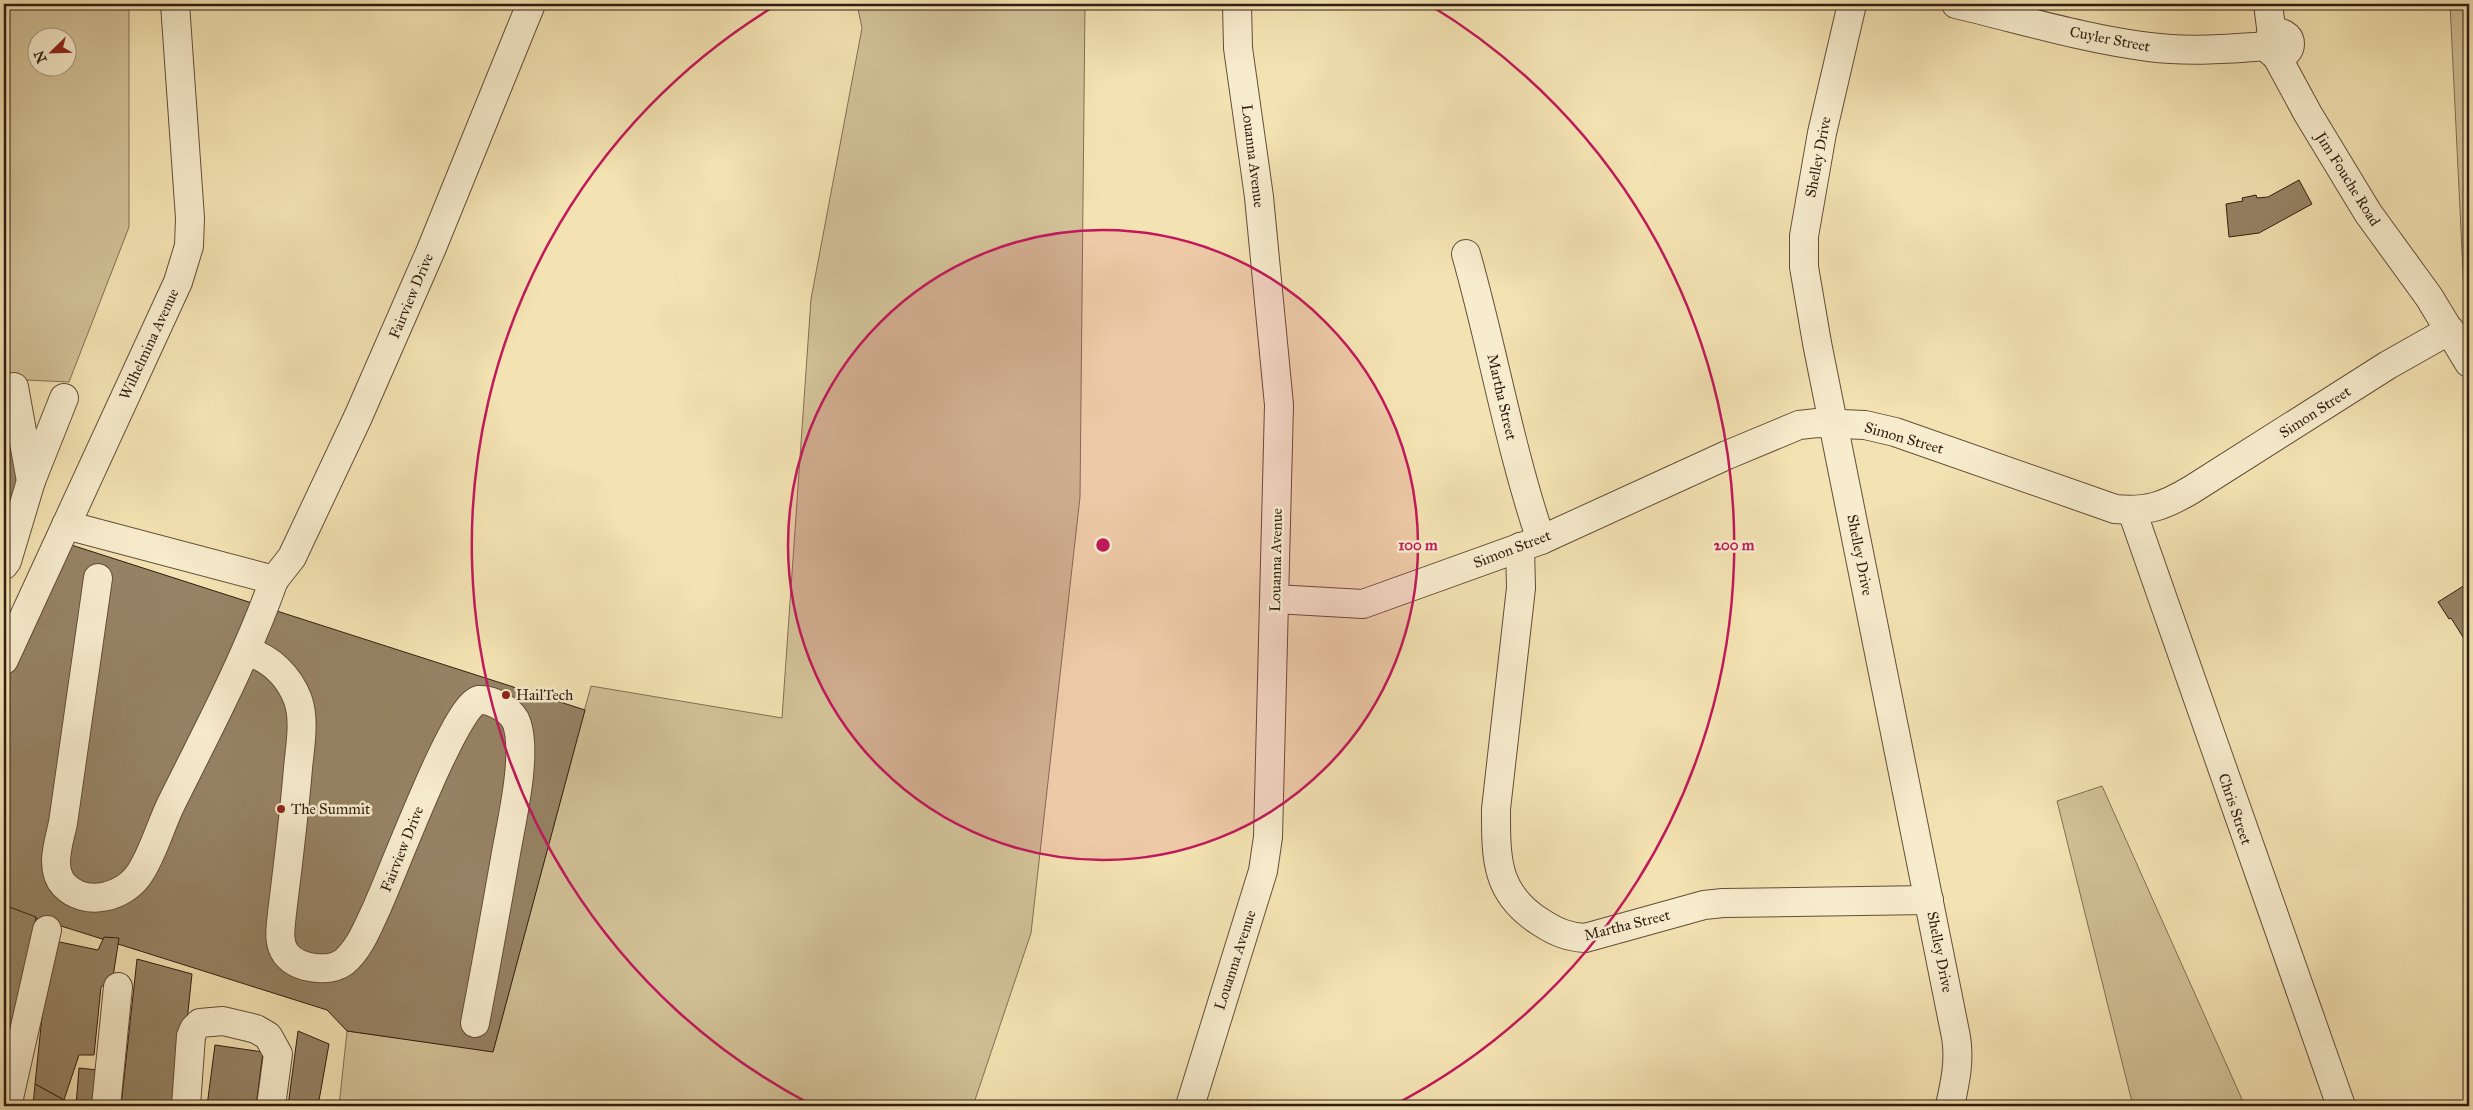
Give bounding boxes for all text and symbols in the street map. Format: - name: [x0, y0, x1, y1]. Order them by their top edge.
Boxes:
- street label: Cuyler Street: [2068, 22, 2152, 56]
- north arrow: [28, 28, 78, 78]
- text: N: [30, 48, 51, 66]
- street label: Louanna Avenue: [1238, 103, 1268, 209]
- street label: Shelley Drive: [1801, 115, 1835, 199]
- street label: Jim Fouche Road: [2310, 127, 2384, 230]
- street label: Fairview Drive: [385, 251, 437, 341]
- street label: Wilhelmina Avenue: [115, 286, 183, 402]
- street label: Martha Street: [1483, 352, 1521, 443]
- street label: Simon Street: [2276, 382, 2355, 442]
- street label: Simon Street: [1862, 418, 1946, 458]
- street label: Louanna Avenue: [1266, 508, 1286, 612]
- street label: Shelley Drive: [1843, 513, 1877, 597]
- street label: Simon Street: [1471, 526, 1554, 572]
- centre of rings: [1094, 536, 1112, 554]
- text: 100 m: [1398, 536, 1438, 554]
- text: 200 m: [1714, 536, 1755, 554]
- place label: HailTech: [516, 686, 574, 704]
- marker: HailTech: [500, 689, 512, 701]
- street label: Chris Street: [2214, 771, 2256, 848]
- place label: The Summit: [291, 800, 371, 818]
- marker: The Summit: [275, 803, 287, 815]
- street label: Fairview Drive: [377, 803, 427, 895]
- street label: Martha Street: [1582, 905, 1672, 944]
- street label: Louanna Avenue: [1210, 908, 1260, 1012]
- street label: Shelley Drive: [1923, 910, 1957, 994]

